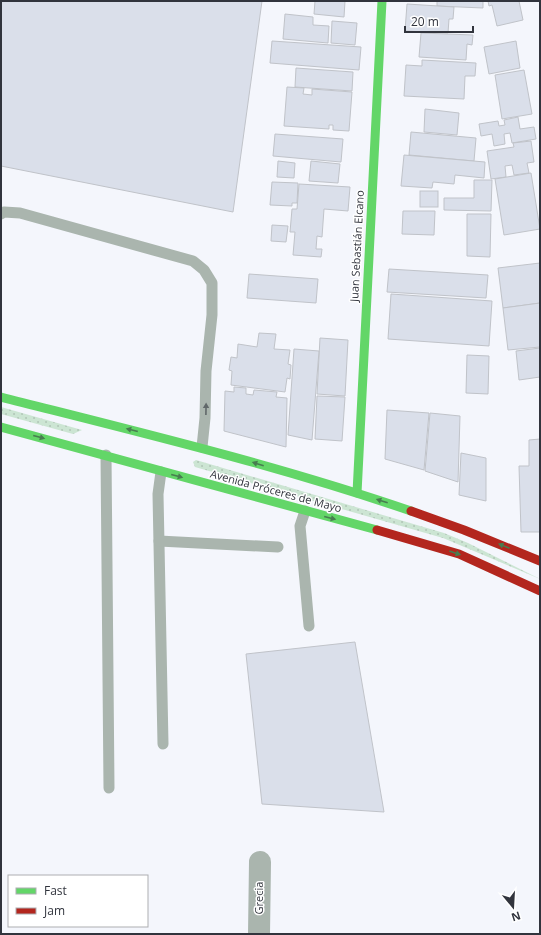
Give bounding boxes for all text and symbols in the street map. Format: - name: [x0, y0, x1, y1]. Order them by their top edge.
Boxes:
- scale bar: [405, 8, 473, 34]
- text: 20 m: [411, 13, 439, 30]
- street label: Juan Sebastián Elcano: [346, 189, 367, 303]
- one-way arrow: [203, 402, 209, 415]
- one-way arrow: [126, 426, 138, 432]
- one-way arrow: [32, 434, 45, 440]
- one-way arrow: [251, 461, 263, 467]
- street label: Avenida Próceres de Mayo: [209, 466, 344, 515]
- one-way arrow: [171, 474, 183, 480]
- one-way arrow: [376, 498, 388, 504]
- one-way arrow: [323, 515, 336, 521]
- one-way arrow: [497, 543, 509, 549]
- one-way arrow: [449, 550, 461, 556]
- legend: [8, 875, 148, 927]
- text: Fast: [44, 882, 67, 899]
- street label: Grecia: [251, 882, 266, 914]
- north arrow: [493, 887, 533, 927]
- text: Jam: [43, 902, 65, 919]
- text: N: [510, 908, 523, 926]

